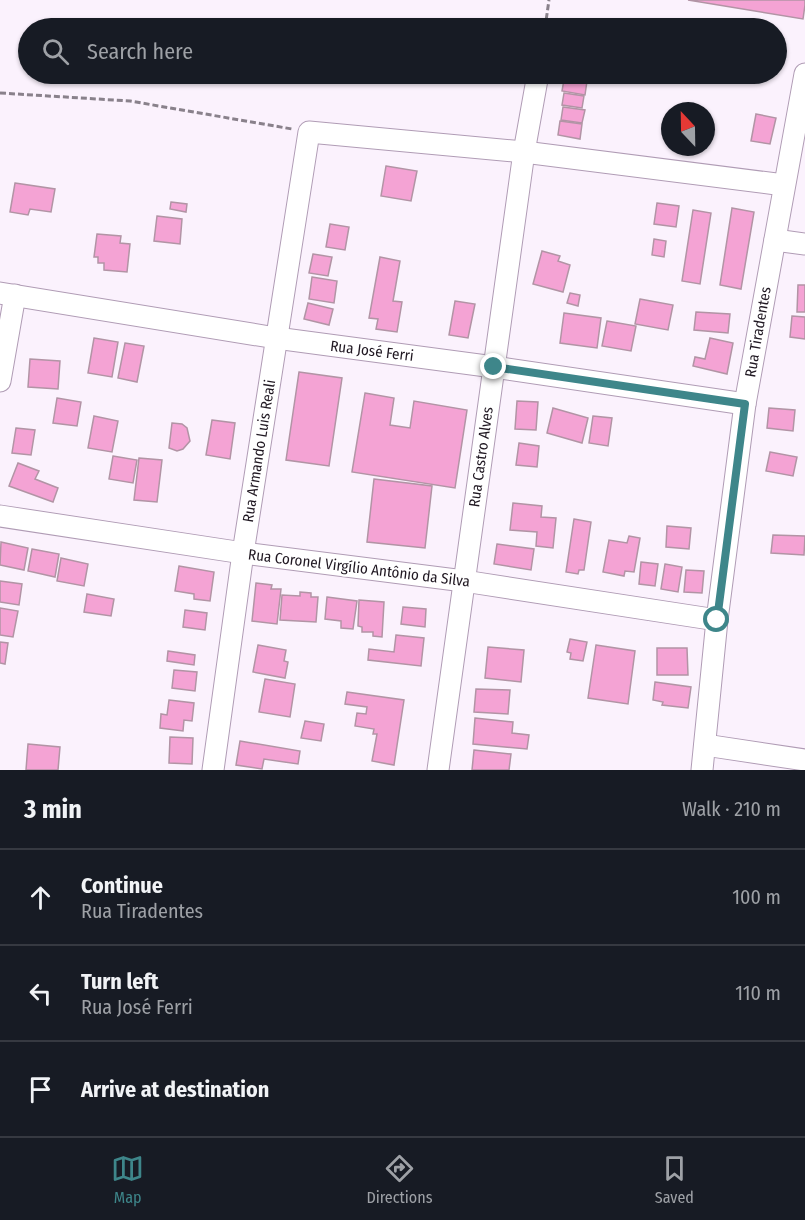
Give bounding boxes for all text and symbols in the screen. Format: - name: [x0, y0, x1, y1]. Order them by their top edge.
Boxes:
- search box: [18, 18, 787, 84]
- icon: search: [39, 35, 72, 68]
- text: Search here: [87, 38, 193, 65]
- north arrow: [661, 102, 715, 156]
- street label: Rua Tiradentes: [741, 285, 775, 379]
- street label: Rua José Ferri: [329, 337, 415, 365]
- route end: [480, 353, 506, 379]
- street label: Rua Armando Luis Reali: [239, 378, 279, 524]
- street label: Rua Castro Alves: [465, 406, 497, 508]
- street label: Rua Coronel Virgílio Antônio da Silva: [247, 545, 471, 591]
- route start: [703, 606, 729, 632]
- text: 3 min: [24, 794, 82, 825]
- text: Walk · 210 m: [682, 797, 781, 821]
- text: Continue: [81, 872, 163, 899]
- icon: ahead: [24, 881, 57, 914]
- text: 100 m: [732, 885, 781, 909]
- text: Rua Tiradentes: [81, 899, 203, 923]
- text: Turn left: [81, 968, 159, 995]
- icon: left: [24, 977, 57, 1010]
- text: 110 m: [735, 981, 781, 1005]
- text: Rua José Ferri: [81, 995, 193, 1019]
- icon: arrive: [24, 1073, 57, 1106]
- text: Arrive at destination: [81, 1076, 269, 1103]
- tab: Map: [111, 1152, 144, 1207]
- tab: Directions: [366, 1152, 433, 1207]
- tab: Saved: [655, 1152, 694, 1207]

